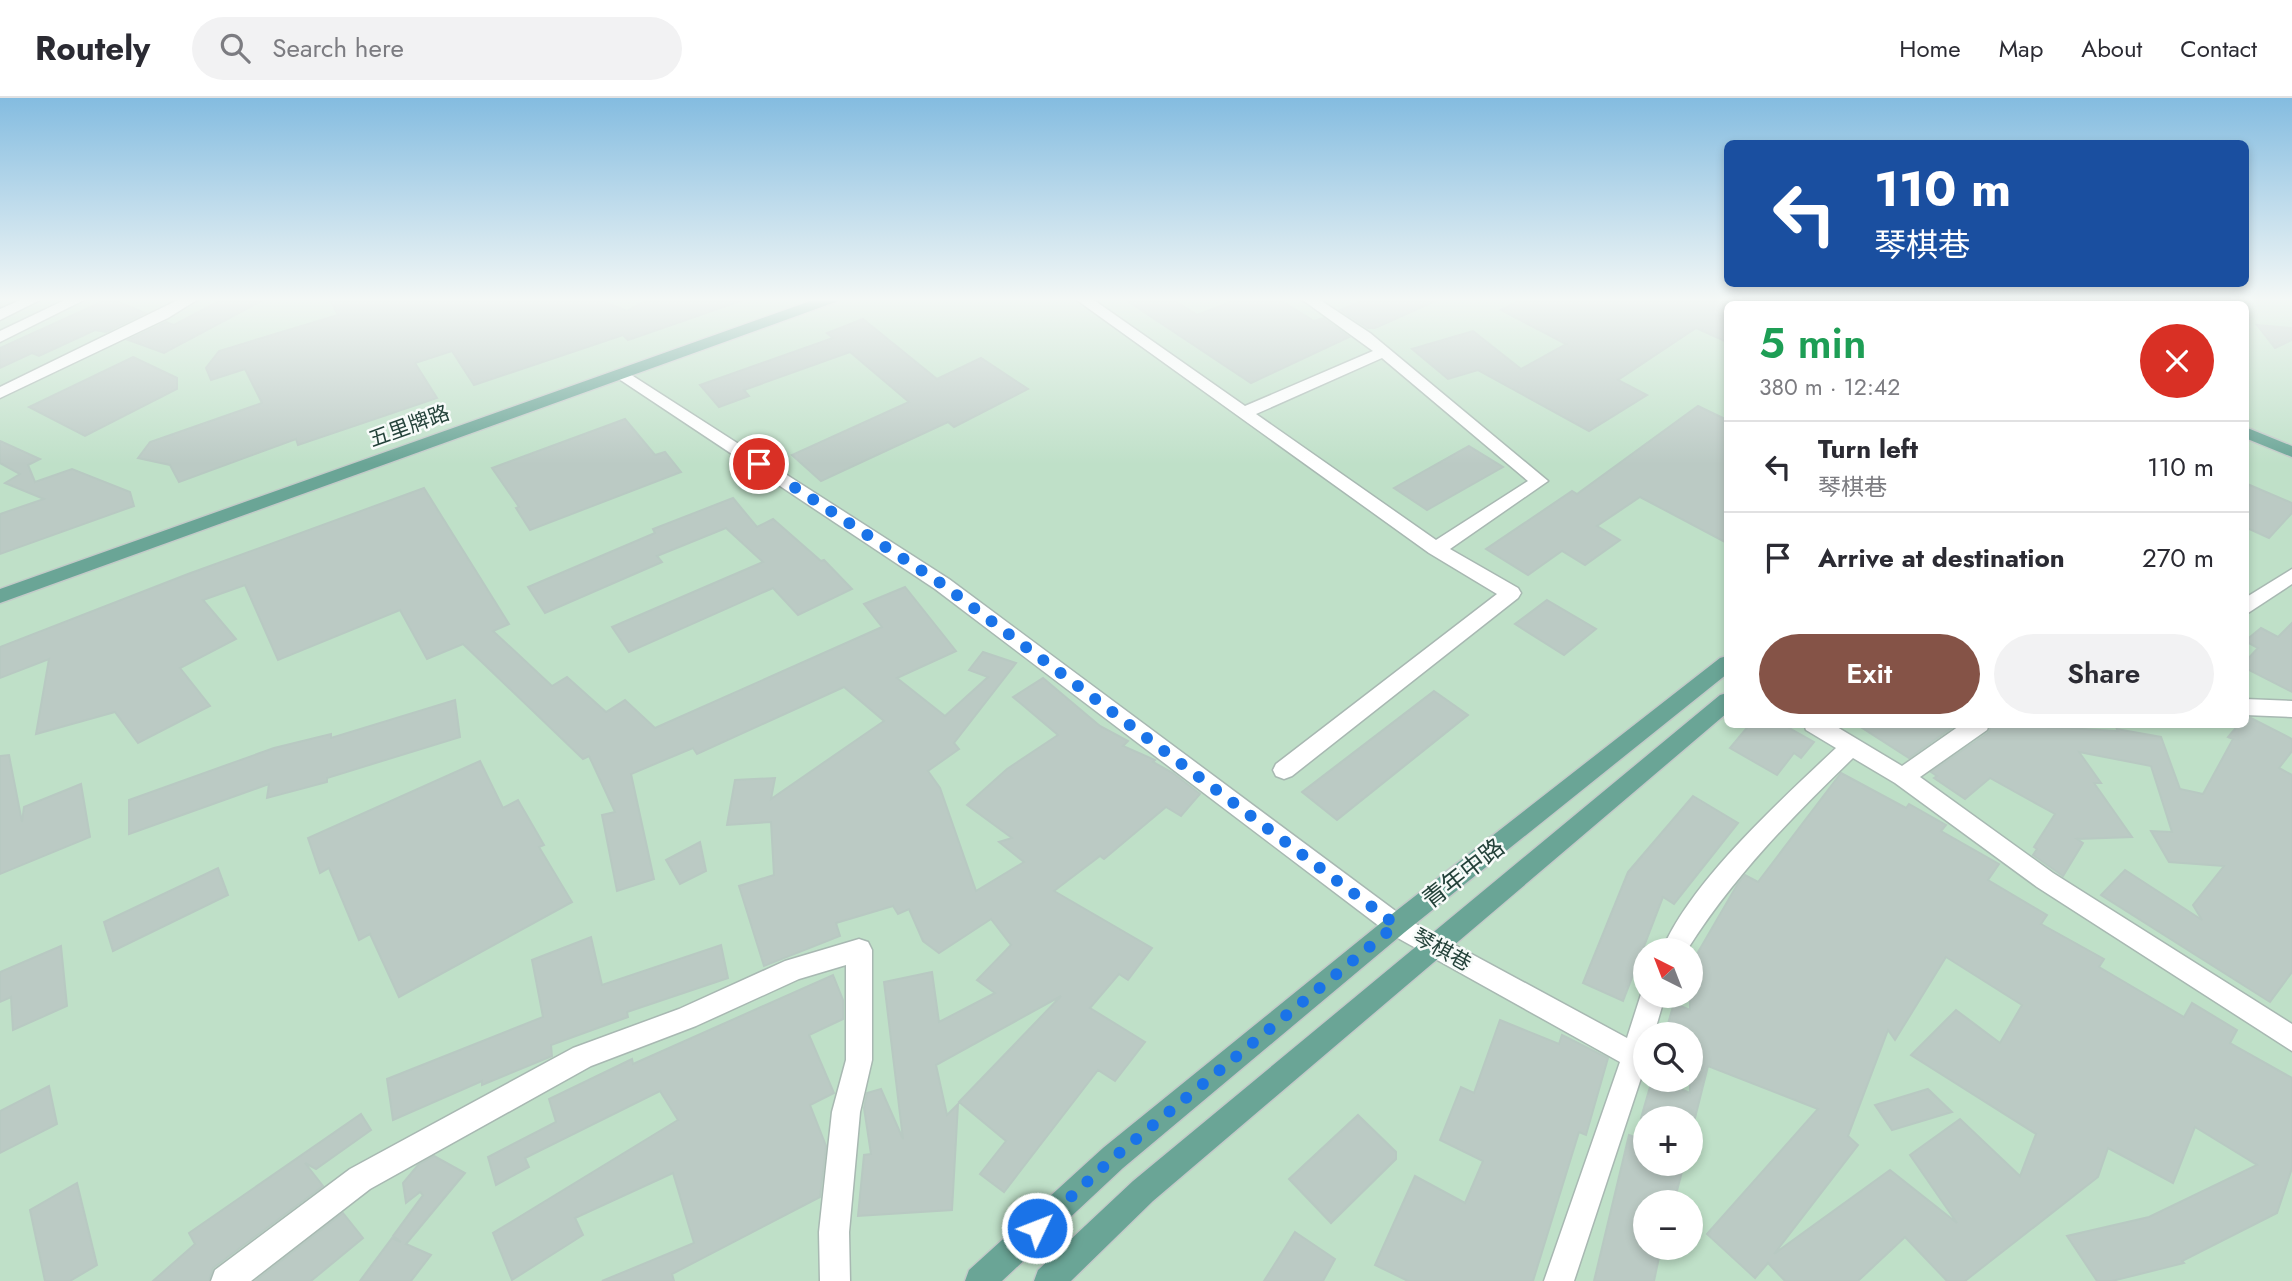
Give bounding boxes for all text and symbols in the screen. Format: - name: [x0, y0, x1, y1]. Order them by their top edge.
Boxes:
- search box: [192, 17, 682, 80]
- text: Routely: [35, 25, 150, 72]
- icon: search: [216, 29, 254, 67]
- text: Search here: [272, 29, 404, 67]
- text: Home: [1899, 31, 1961, 66]
- text: Map: [1999, 31, 2043, 66]
- text: About: [2081, 31, 2142, 66]
- text: Contact: [2180, 31, 2257, 66]
- text: 110 m: [1874, 154, 2011, 224]
- icon: left: [1759, 168, 1850, 259]
- text: 琴棋巷: [1874, 222, 1970, 268]
- text: 5 min: [1759, 313, 1866, 374]
- button: close: [2140, 324, 2214, 398]
- text: 380 m · 12:42: [1759, 370, 1900, 404]
- street label: 五里牌路: [364, 398, 454, 454]
- text: Turn left: [1818, 430, 1918, 468]
- pin: [729, 434, 789, 494]
- icon: arrive: [740, 445, 778, 483]
- icon: left: [1759, 448, 1797, 486]
- text: 110 m: [2147, 448, 2214, 486]
- text: 琴棋巷: [1818, 470, 1887, 504]
- icon: arrive: [1759, 539, 1797, 577]
- text: Arrive at destination: [1818, 539, 2065, 577]
- text: 270 m: [2142, 539, 2214, 577]
- button: Exit: [1759, 634, 1980, 714]
- button: Share: [1994, 634, 2214, 714]
- street label: 青年中路: [1414, 830, 1512, 916]
- street label: 琴棋巷: [1407, 922, 1477, 978]
- north arrow: [1633, 938, 1703, 1008]
- map controls: [1633, 938, 1703, 1260]
- button: search: [1633, 1022, 1703, 1092]
- button: +: [1633, 1106, 1703, 1176]
- button: −: [1633, 1190, 1703, 1260]
- position arrow: [1000, 1191, 1074, 1265]

